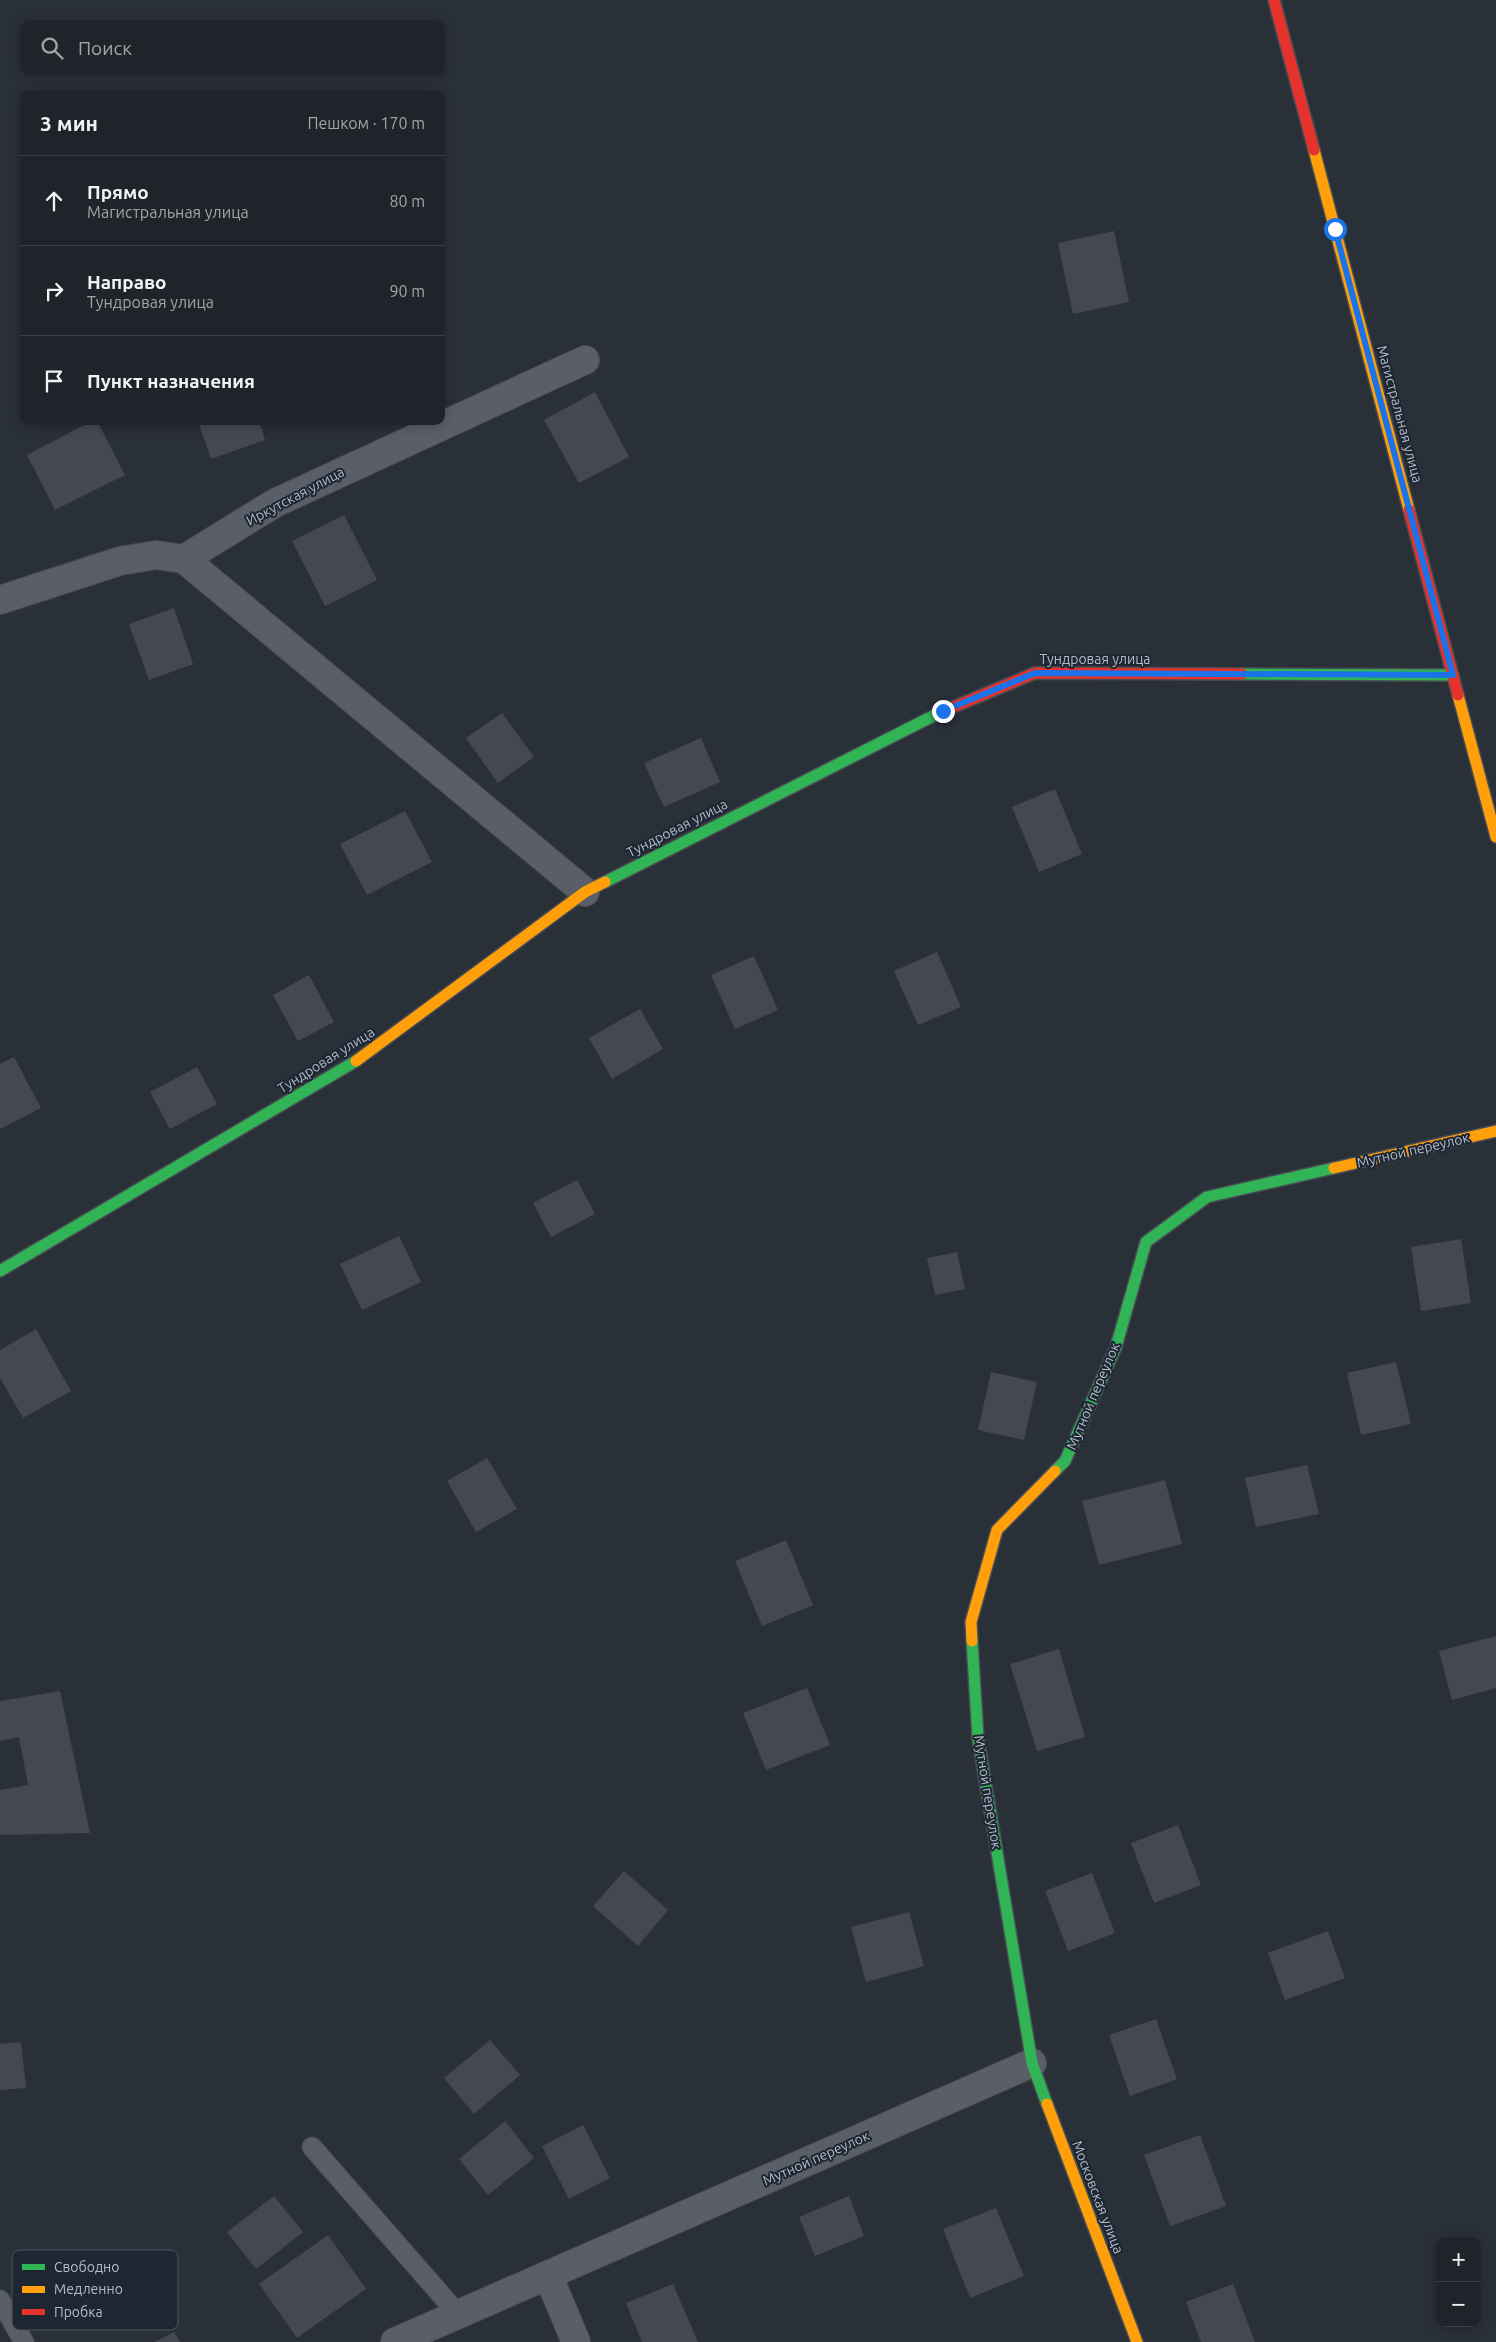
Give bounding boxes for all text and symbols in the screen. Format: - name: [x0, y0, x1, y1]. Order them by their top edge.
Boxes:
- search box: [20, 20, 445, 75]
- icon: search: [38, 34, 66, 62]
- text: Поиск: [78, 37, 132, 59]
- text: 3 мин: [40, 111, 98, 135]
- text: Пешком · 170 m: [307, 114, 425, 132]
- text: Прямо: [87, 181, 149, 203]
- icon: ahead: [40, 187, 68, 215]
- text: 80 m: [389, 192, 425, 210]
- text: Магистральная улица: [87, 203, 249, 221]
- route start: [1324, 218, 1347, 241]
- text: Направо: [87, 271, 167, 293]
- icon: right: [40, 277, 68, 305]
- text: 90 m: [389, 282, 425, 300]
- text: Тундровая улица: [87, 293, 214, 311]
- street label: Магистральная улица: [1374, 344, 1426, 484]
- icon: arrive: [40, 367, 68, 395]
- text: Пункт назначения: [87, 370, 255, 392]
- street label: Иркутская улица: [243, 463, 347, 529]
- street label: Тундровая улица: [1039, 651, 1151, 667]
- route end: [932, 700, 955, 723]
- street label: Тундровая улица: [624, 796, 730, 860]
- street label: Тундровая улица: [275, 1024, 377, 1096]
- street label: Мутной переулок: [1355, 1129, 1471, 1171]
- street label: Мутной переулок: [1063, 1340, 1123, 1452]
- street label: Мутной переулок: [971, 1734, 1005, 1850]
- street label: Мутной переулок: [760, 2127, 872, 2189]
- street label: Московская улица: [1069, 2138, 1127, 2256]
- map controls: [1436, 2237, 1481, 2327]
- button: +: [1436, 2237, 1481, 2282]
- legend: [12, 2250, 178, 2330]
- text: Свободно: [54, 2259, 119, 2275]
- text: Медленно: [54, 2281, 123, 2297]
- button: −: [1436, 2282, 1481, 2327]
- text: Пробка: [54, 2304, 103, 2320]

